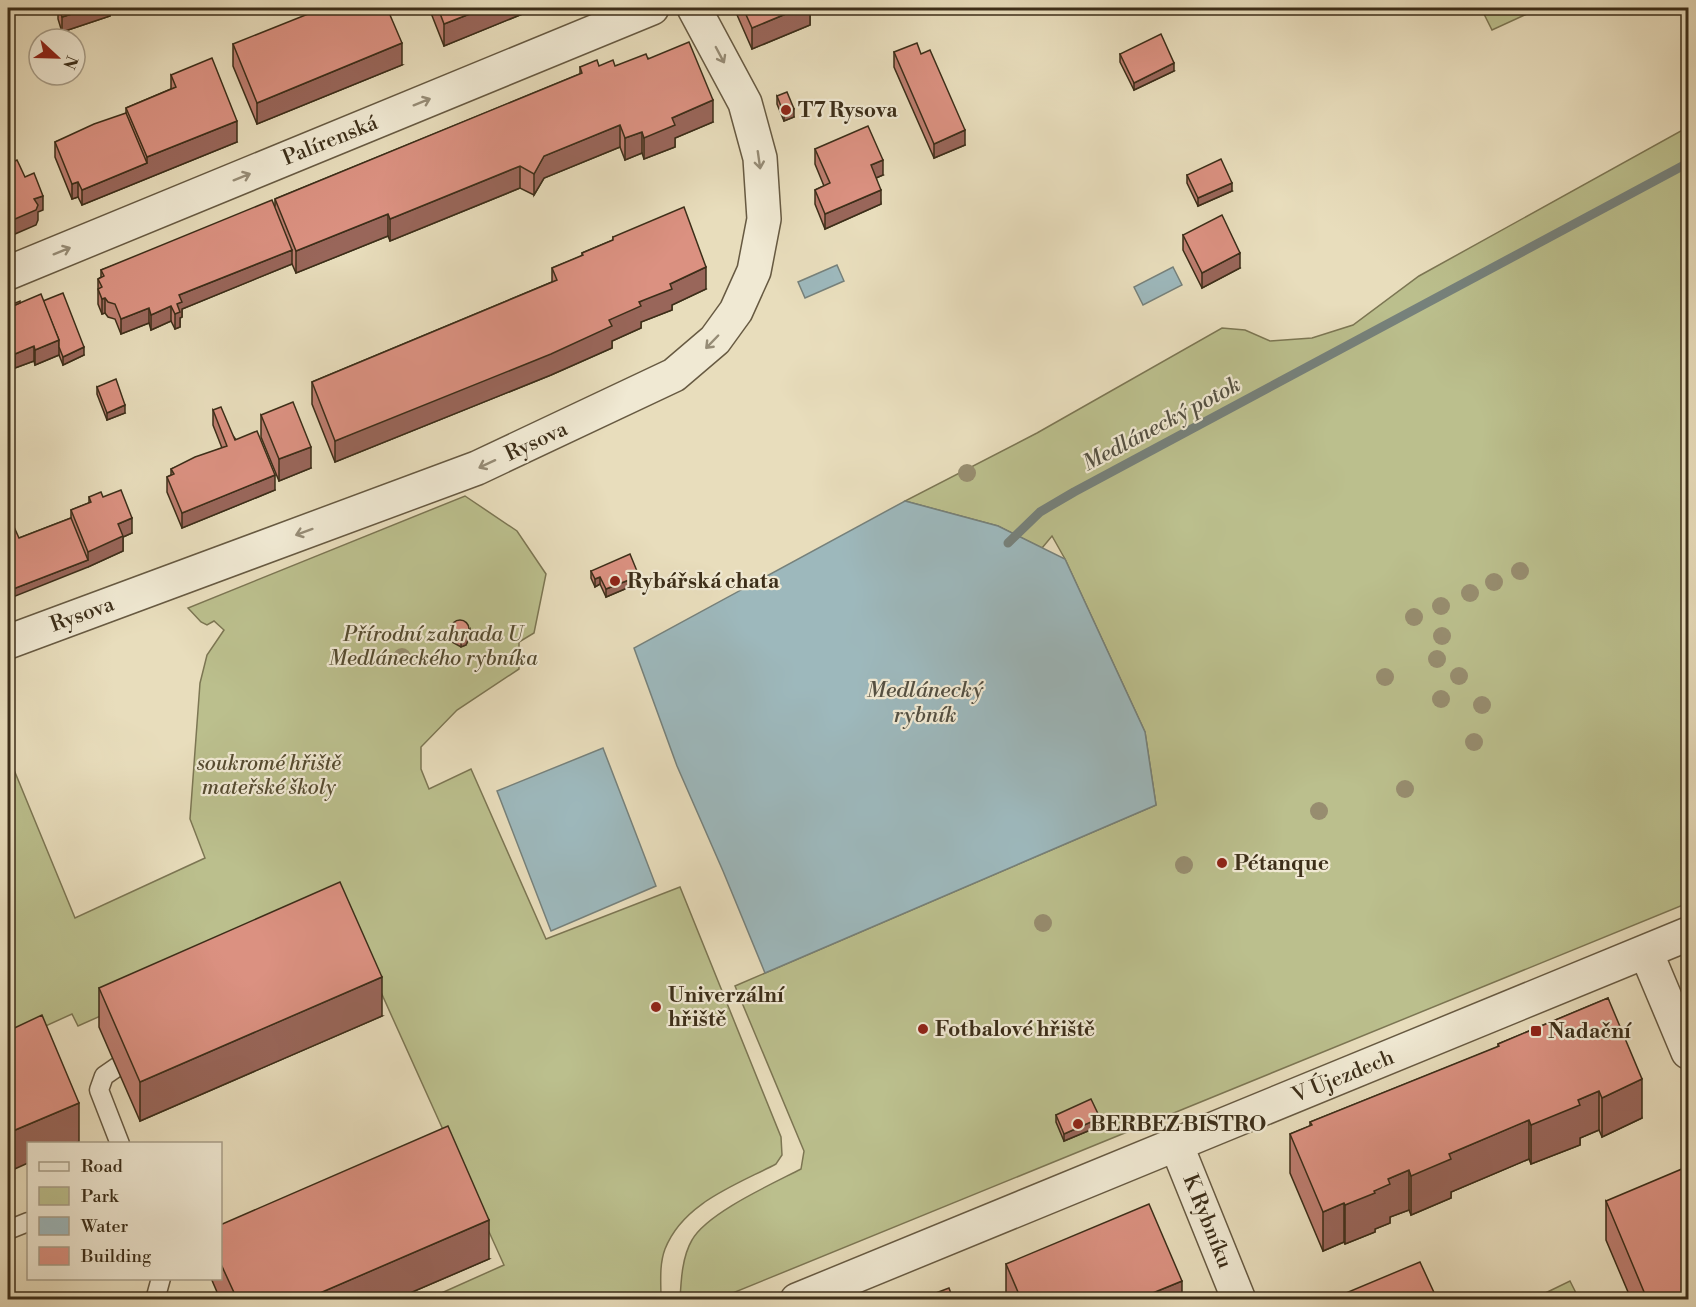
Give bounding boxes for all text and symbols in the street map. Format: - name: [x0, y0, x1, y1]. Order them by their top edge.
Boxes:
- north arrow: [27, 27, 87, 87]
- one-way arrow: [715, 46, 726, 64]
- text: N: [58, 53, 82, 72]
- one-way arrow: [412, 96, 431, 107]
- place label: T7 Rysova: [798, 98, 898, 124]
- marker: T7 Rysova: [779, 103, 793, 117]
- street label: Palírenská: [279, 110, 382, 172]
- one-way arrow: [754, 150, 765, 169]
- one-way arrow: [232, 171, 251, 182]
- one-way arrow: [52, 245, 70, 256]
- one-way arrow: [705, 334, 719, 349]
- water label: Medlánecký potok: [1078, 371, 1246, 477]
- street label: Rysova: [501, 416, 572, 468]
- one-way arrow: [478, 458, 496, 470]
- one-way arrow: [295, 528, 314, 539]
- place label: Rybářská chata: [627, 569, 780, 595]
- marker: Rybářská chata: [608, 574, 622, 588]
- street label: Rysova: [47, 591, 118, 638]
- park label: Přírodní zahrada U Medláneckého rybníka: [328, 622, 538, 672]
- water label: Medlánecký rybník: [867, 677, 984, 729]
- park label: soukromé hřiště mateřské školy: [196, 751, 342, 801]
- place label: Pétanque: [1234, 851, 1329, 877]
- marker: Pétanque: [1215, 856, 1229, 870]
- place label: Univerzální hřiště: [668, 983, 785, 1033]
- marker: Univerzální hřiště: [649, 1000, 663, 1014]
- place label: Fotbalové hřiště: [935, 1017, 1095, 1043]
- place label: Nadační: [1548, 1019, 1632, 1045]
- marker: Fotbalové hřiště: [916, 1022, 930, 1036]
- marker: Nadační: [1529, 1024, 1543, 1038]
- street label: V Újezdech: [1287, 1042, 1398, 1109]
- place label: BERBEZ BISTRO: [1090, 1112, 1266, 1138]
- marker: BERBEZ BISTRO: [1071, 1117, 1085, 1131]
- legend: [27, 1142, 222, 1280]
- text: Road: [81, 1155, 124, 1178]
- street label: K Rybníku: [1176, 1171, 1238, 1272]
- text: Park: [81, 1185, 120, 1208]
- text: Water: [80, 1215, 129, 1238]
- text: Building: [80, 1245, 152, 1268]

